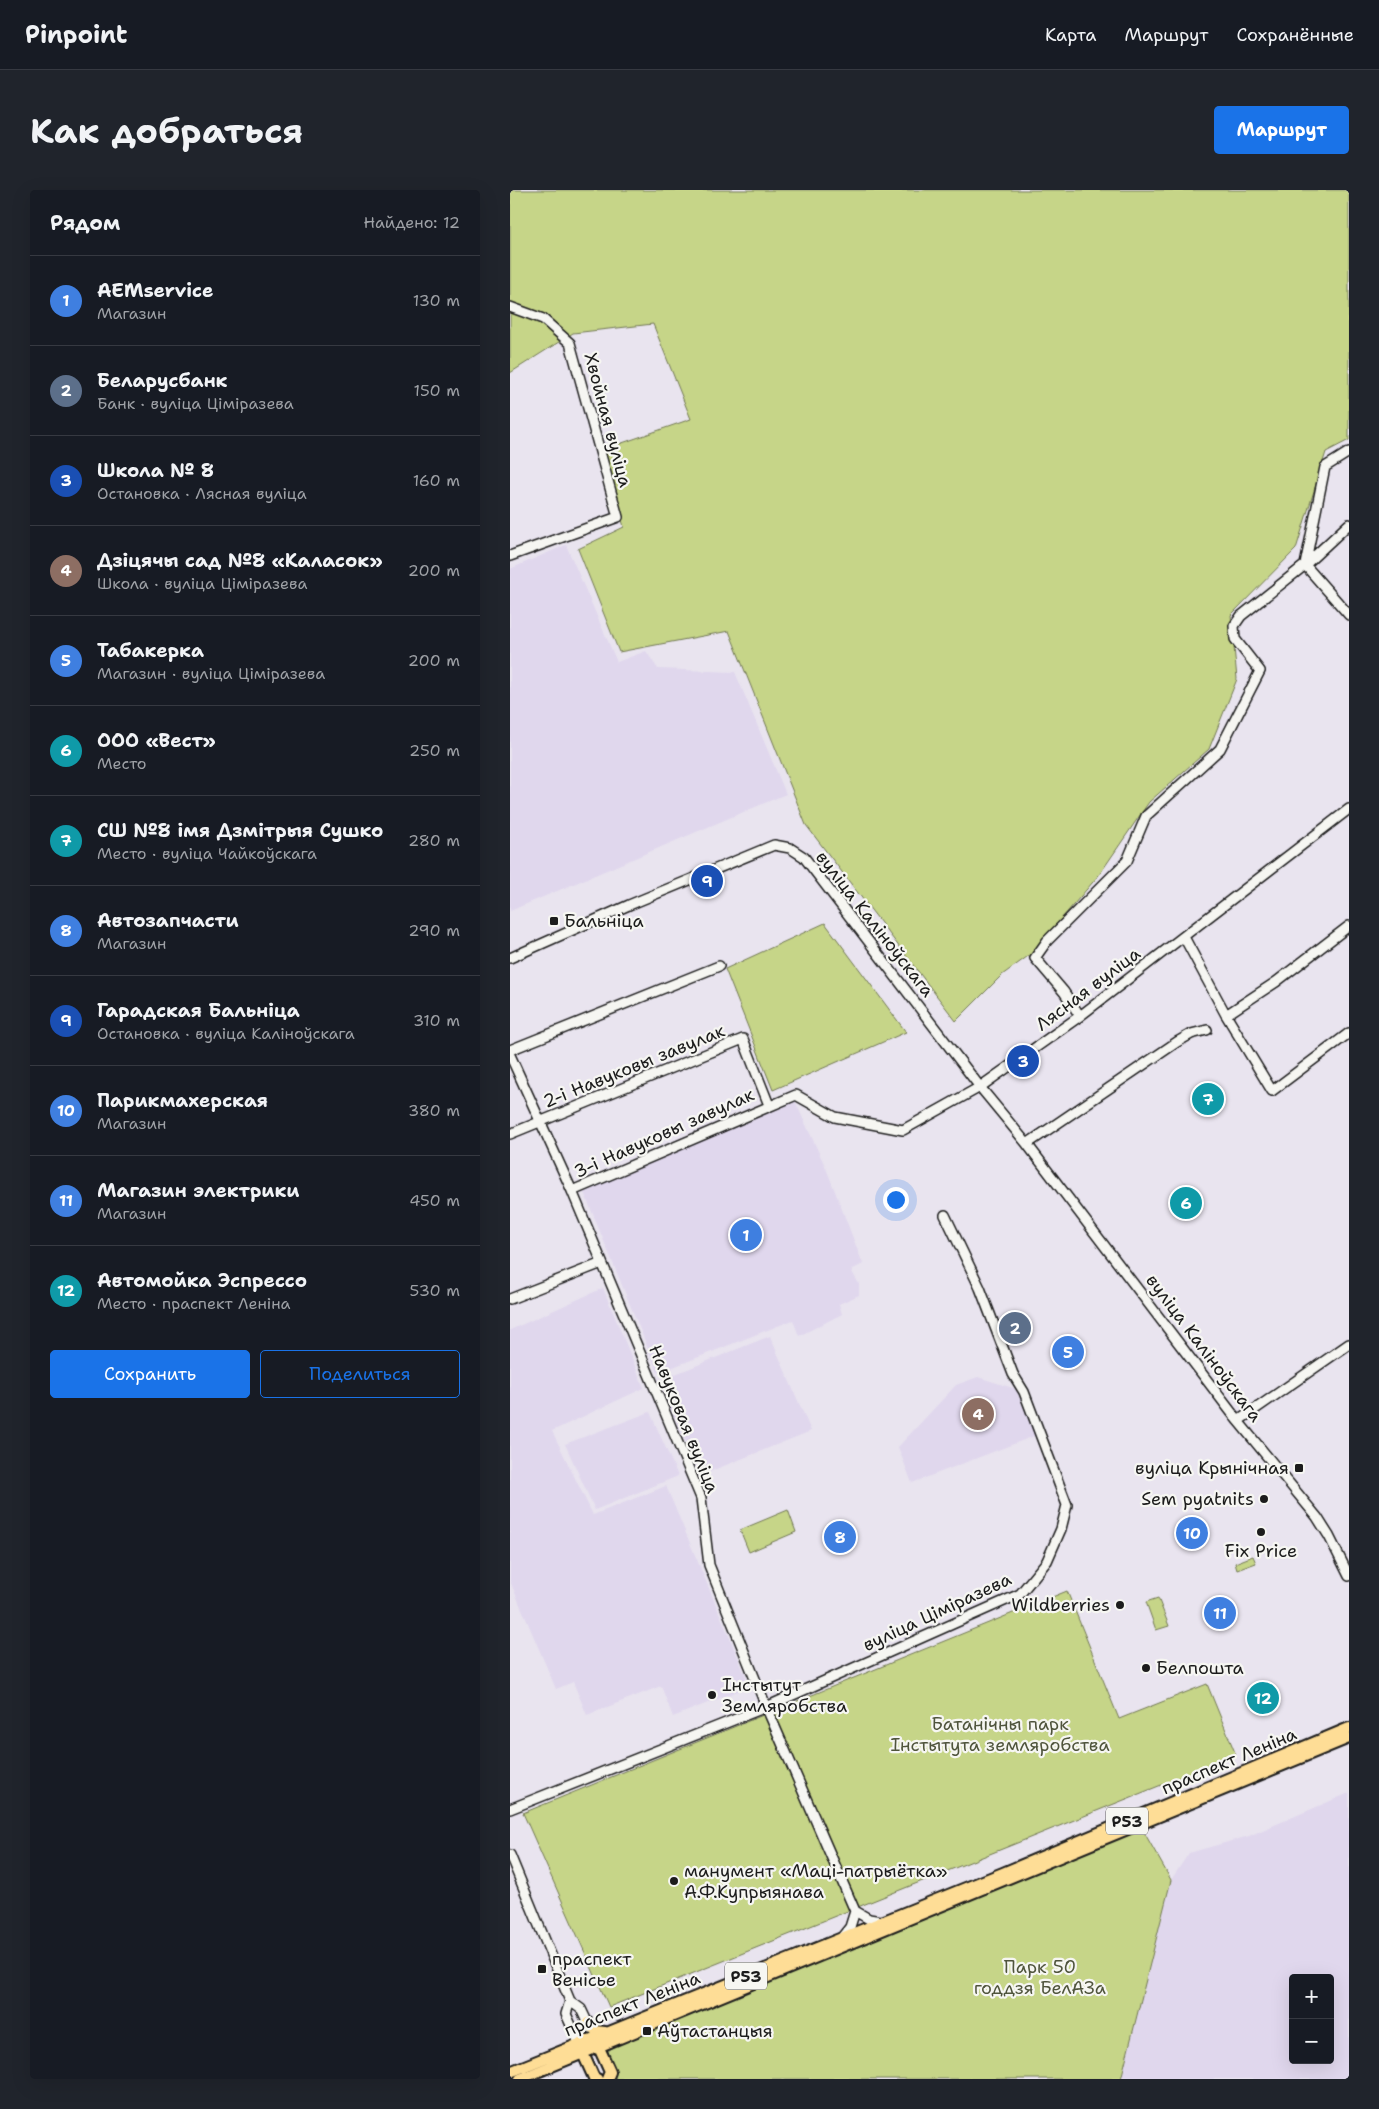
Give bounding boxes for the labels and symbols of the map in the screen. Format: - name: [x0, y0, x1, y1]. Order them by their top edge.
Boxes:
- street label: Хвойная вуліца: [579, 350, 637, 490]
- street label: вуліца Каліноўскага: [810, 846, 940, 1002]
- pin: 9: [691, 862, 723, 900]
- place label: Бальніца: [564, 909, 644, 933]
- marker: Бальніца: [548, 915, 560, 927]
- street label: Лясная вуліца: [1031, 942, 1145, 1036]
- street label: 2-і Навуковы завулак: [540, 1018, 729, 1113]
- pin: 3: [1007, 1042, 1039, 1080]
- pin: 7: [1192, 1080, 1224, 1118]
- street label: 3-і Навуковы завулак: [570, 1082, 758, 1184]
- pin: 6: [1170, 1184, 1202, 1222]
- your location: [883, 1187, 909, 1213]
- pin: 1: [730, 1216, 762, 1254]
- street label: вуліца Каліноўскага: [1140, 1269, 1268, 1427]
- pin: 2: [999, 1309, 1031, 1347]
- pin: 5: [1052, 1333, 1084, 1371]
- street label: Навуковая вуліца: [643, 1341, 725, 1497]
- pin: 4: [962, 1395, 994, 1433]
- place label: вуліца Крынічная: [1135, 1456, 1289, 1480]
- marker: вуліца Крынічная: [1293, 1462, 1305, 1474]
- place label: Sem pyatnits: [1141, 1487, 1254, 1511]
- marker: Sem pyatnits: [1258, 1493, 1270, 1505]
- pin: 10: [1176, 1514, 1208, 1552]
- pin: 8: [824, 1518, 856, 1556]
- marker: Fix Price: [1255, 1526, 1267, 1538]
- place label: Fix Price: [1225, 1539, 1297, 1563]
- street label: вуліца Ціміразева: [859, 1567, 1015, 1657]
- place label: Wildberries: [1011, 1593, 1110, 1617]
- pin: 11: [1204, 1594, 1236, 1632]
- marker: Wildberries: [1114, 1599, 1126, 1611]
- place label: Белпошта: [1156, 1656, 1244, 1680]
- marker: Белпошта: [1140, 1662, 1152, 1674]
- place label: Інстытут Земляробства: [722, 1673, 847, 1718]
- pin: 12: [1247, 1679, 1279, 1717]
- marker: Інстытут Земляробства: [706, 1689, 718, 1701]
- park label: Батанічны парк Інстытута земляробства: [890, 1712, 1110, 1757]
- street label: праспект Леніна: [1158, 1722, 1300, 1800]
- road number: Р53: [1106, 1808, 1148, 1834]
- place label: манумент «Маці-патрыётка» А.Ф.Купрыянава: [684, 1859, 947, 1904]
- marker: манумент «Маці-патрыётка» А.Ф.Купрыянава: [668, 1875, 680, 1887]
- place label: праспект Венісье: [552, 1947, 632, 1992]
- park label: Парк 50 годдзя БелАЗа: [974, 1955, 1106, 2000]
- road number: Р53: [725, 1962, 767, 1990]
- marker: праспект Венісье: [536, 1963, 548, 1975]
- street label: праспект Леніна: [560, 1966, 704, 2042]
- place label: Аўтастанцыя: [657, 2019, 773, 2043]
- marker: Аўтастанцыя: [641, 2025, 653, 2037]

